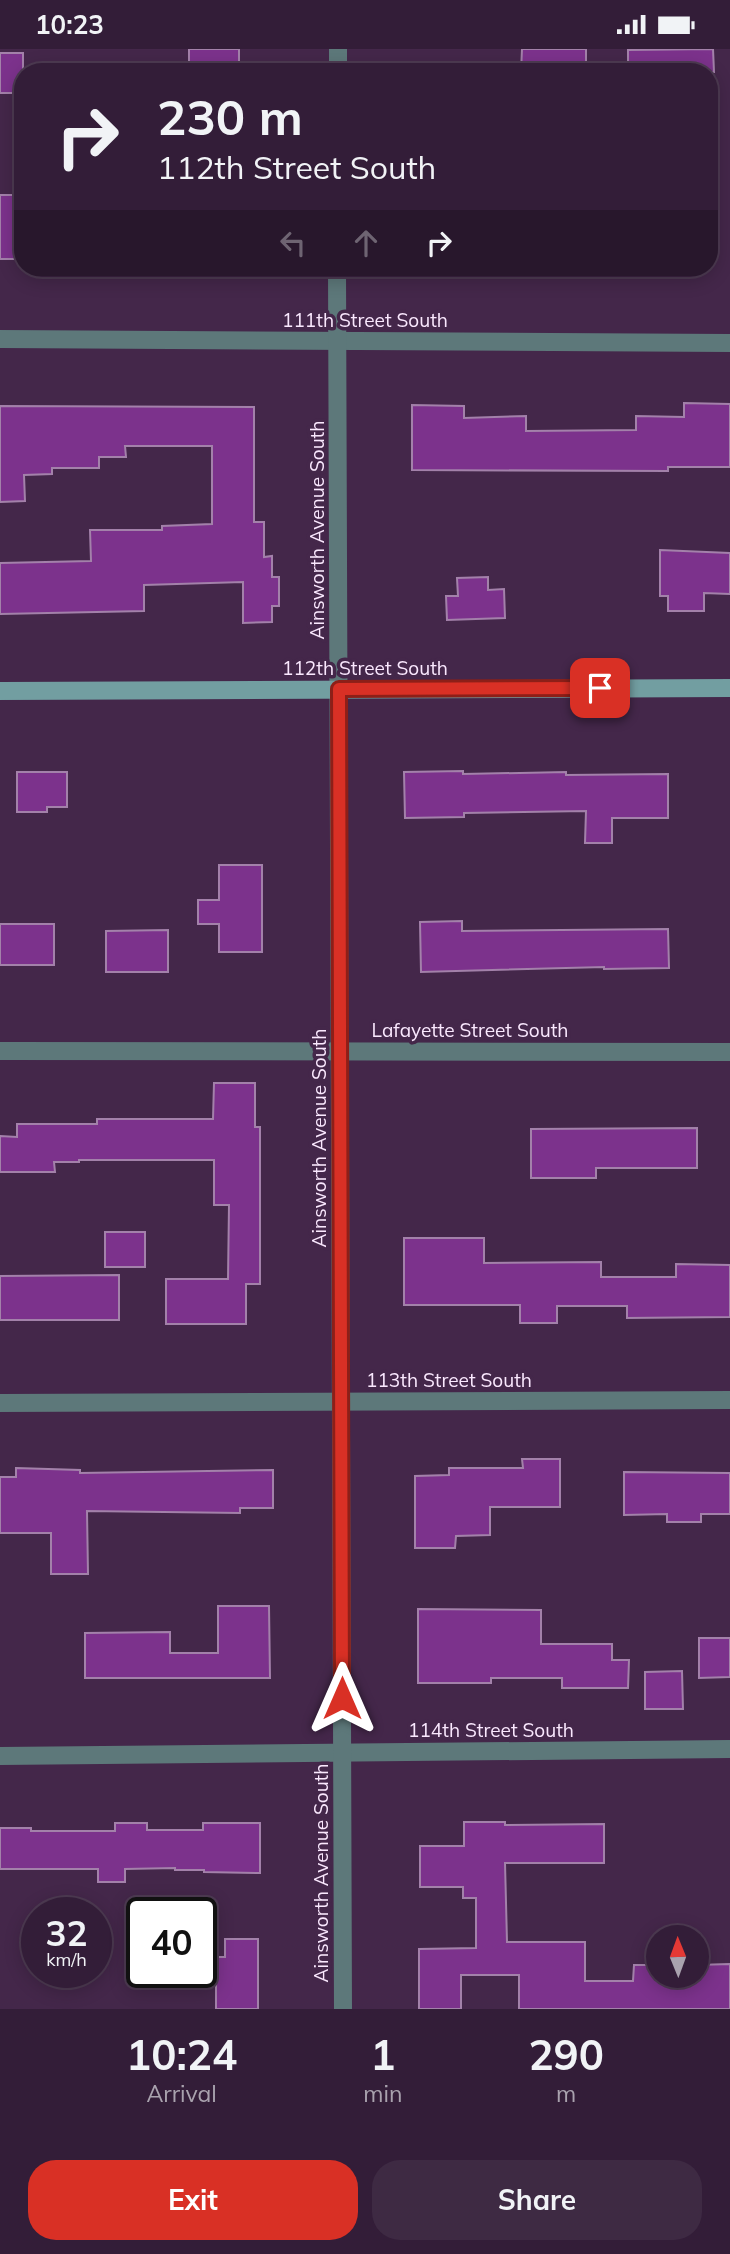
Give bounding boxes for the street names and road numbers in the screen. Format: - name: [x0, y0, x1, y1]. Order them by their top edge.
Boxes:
- street label: 111th Street South: [282, 308, 448, 332]
- street label: Ainsworth Avenue South: [305, 421, 329, 639]
- street label: 112th Street South: [282, 656, 448, 680]
- street label: Lafayette Street South: [372, 1018, 568, 1042]
- street label: Ainsworth Avenue South: [307, 1029, 331, 1247]
- street label: 113th Street South: [366, 1368, 532, 1392]
- street label: 114th Street South: [408, 1718, 574, 1742]
- street label: Ainsworth Avenue South: [309, 1764, 333, 1982]

